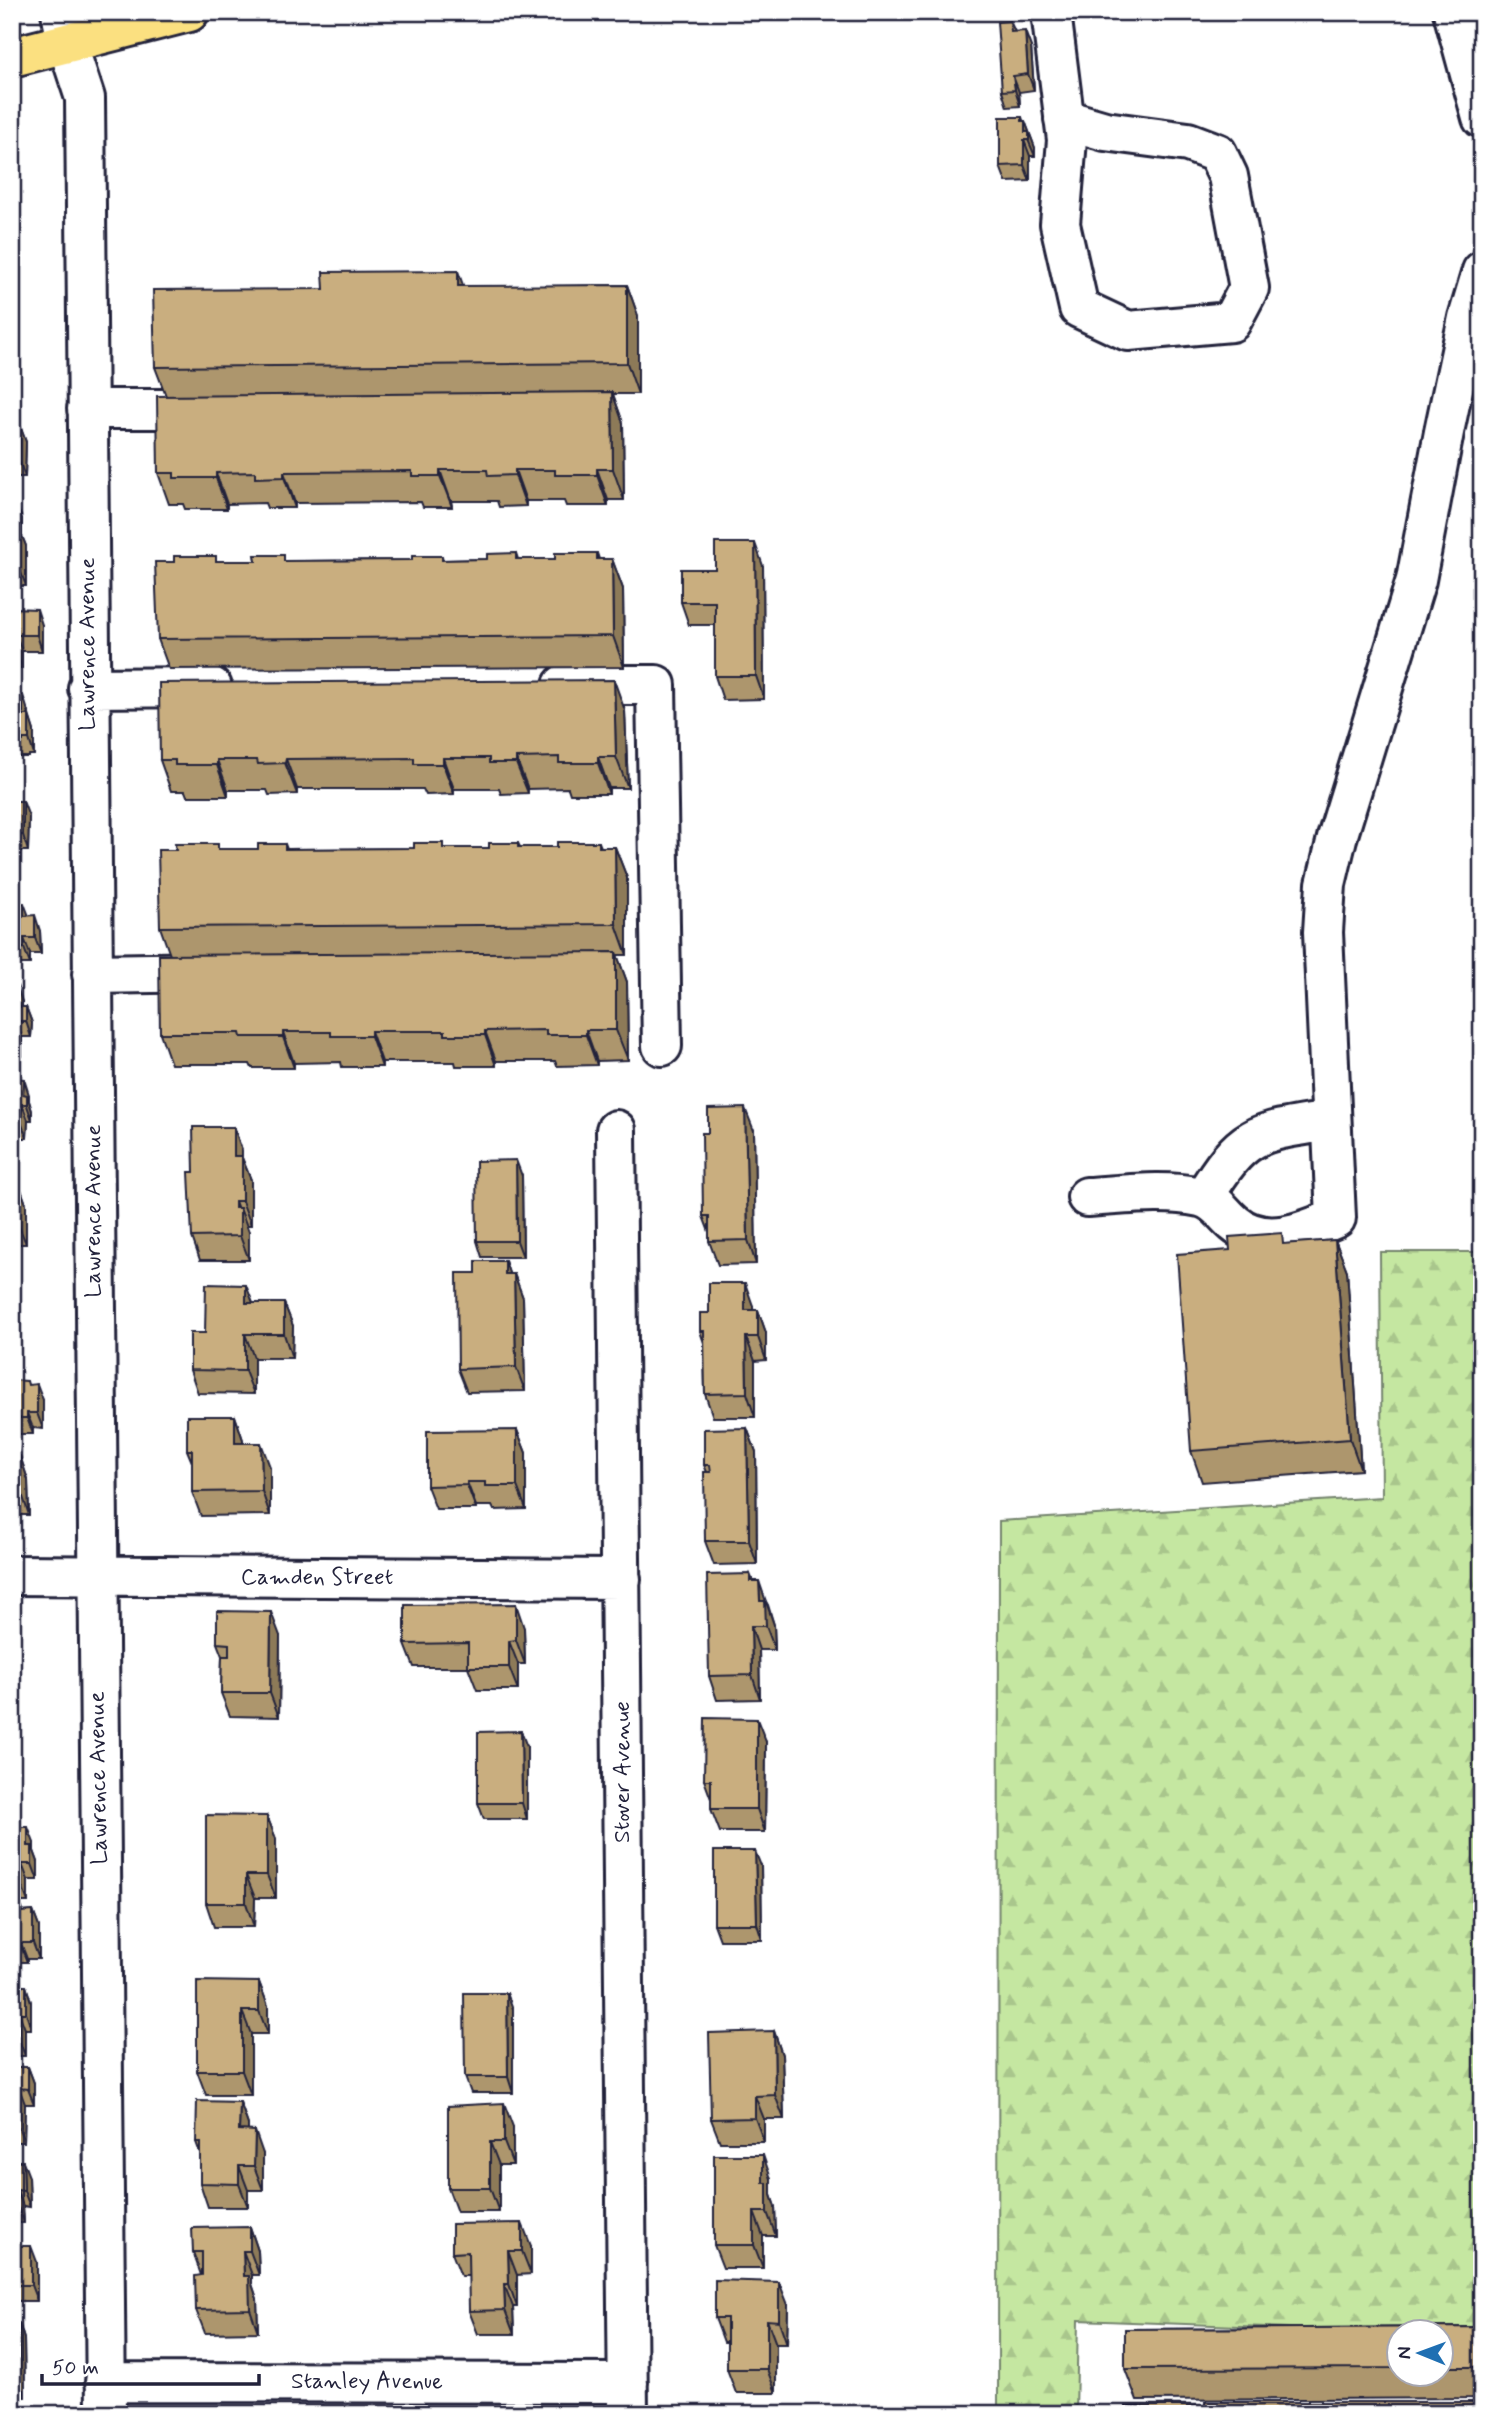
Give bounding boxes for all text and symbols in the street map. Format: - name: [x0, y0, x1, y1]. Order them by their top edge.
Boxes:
- street label: Lawrence Avenue: [73, 557, 103, 731]
- street label: Lawrence Avenue: [79, 1124, 109, 1298]
- street label: Camden Street: [241, 1563, 393, 1593]
- street label: Lawrence Avenue: [82, 1691, 116, 1865]
- street label: Stover Avenue: [608, 1701, 638, 1843]
- north arrow: [1386, 2318, 1456, 2388]
- scale bar: [42, 2342, 259, 2386]
- text: N: [1392, 2346, 1417, 2359]
- text: 50 m: [52, 2354, 99, 2382]
- street label: Stanley Avenue: [291, 2367, 443, 2397]

